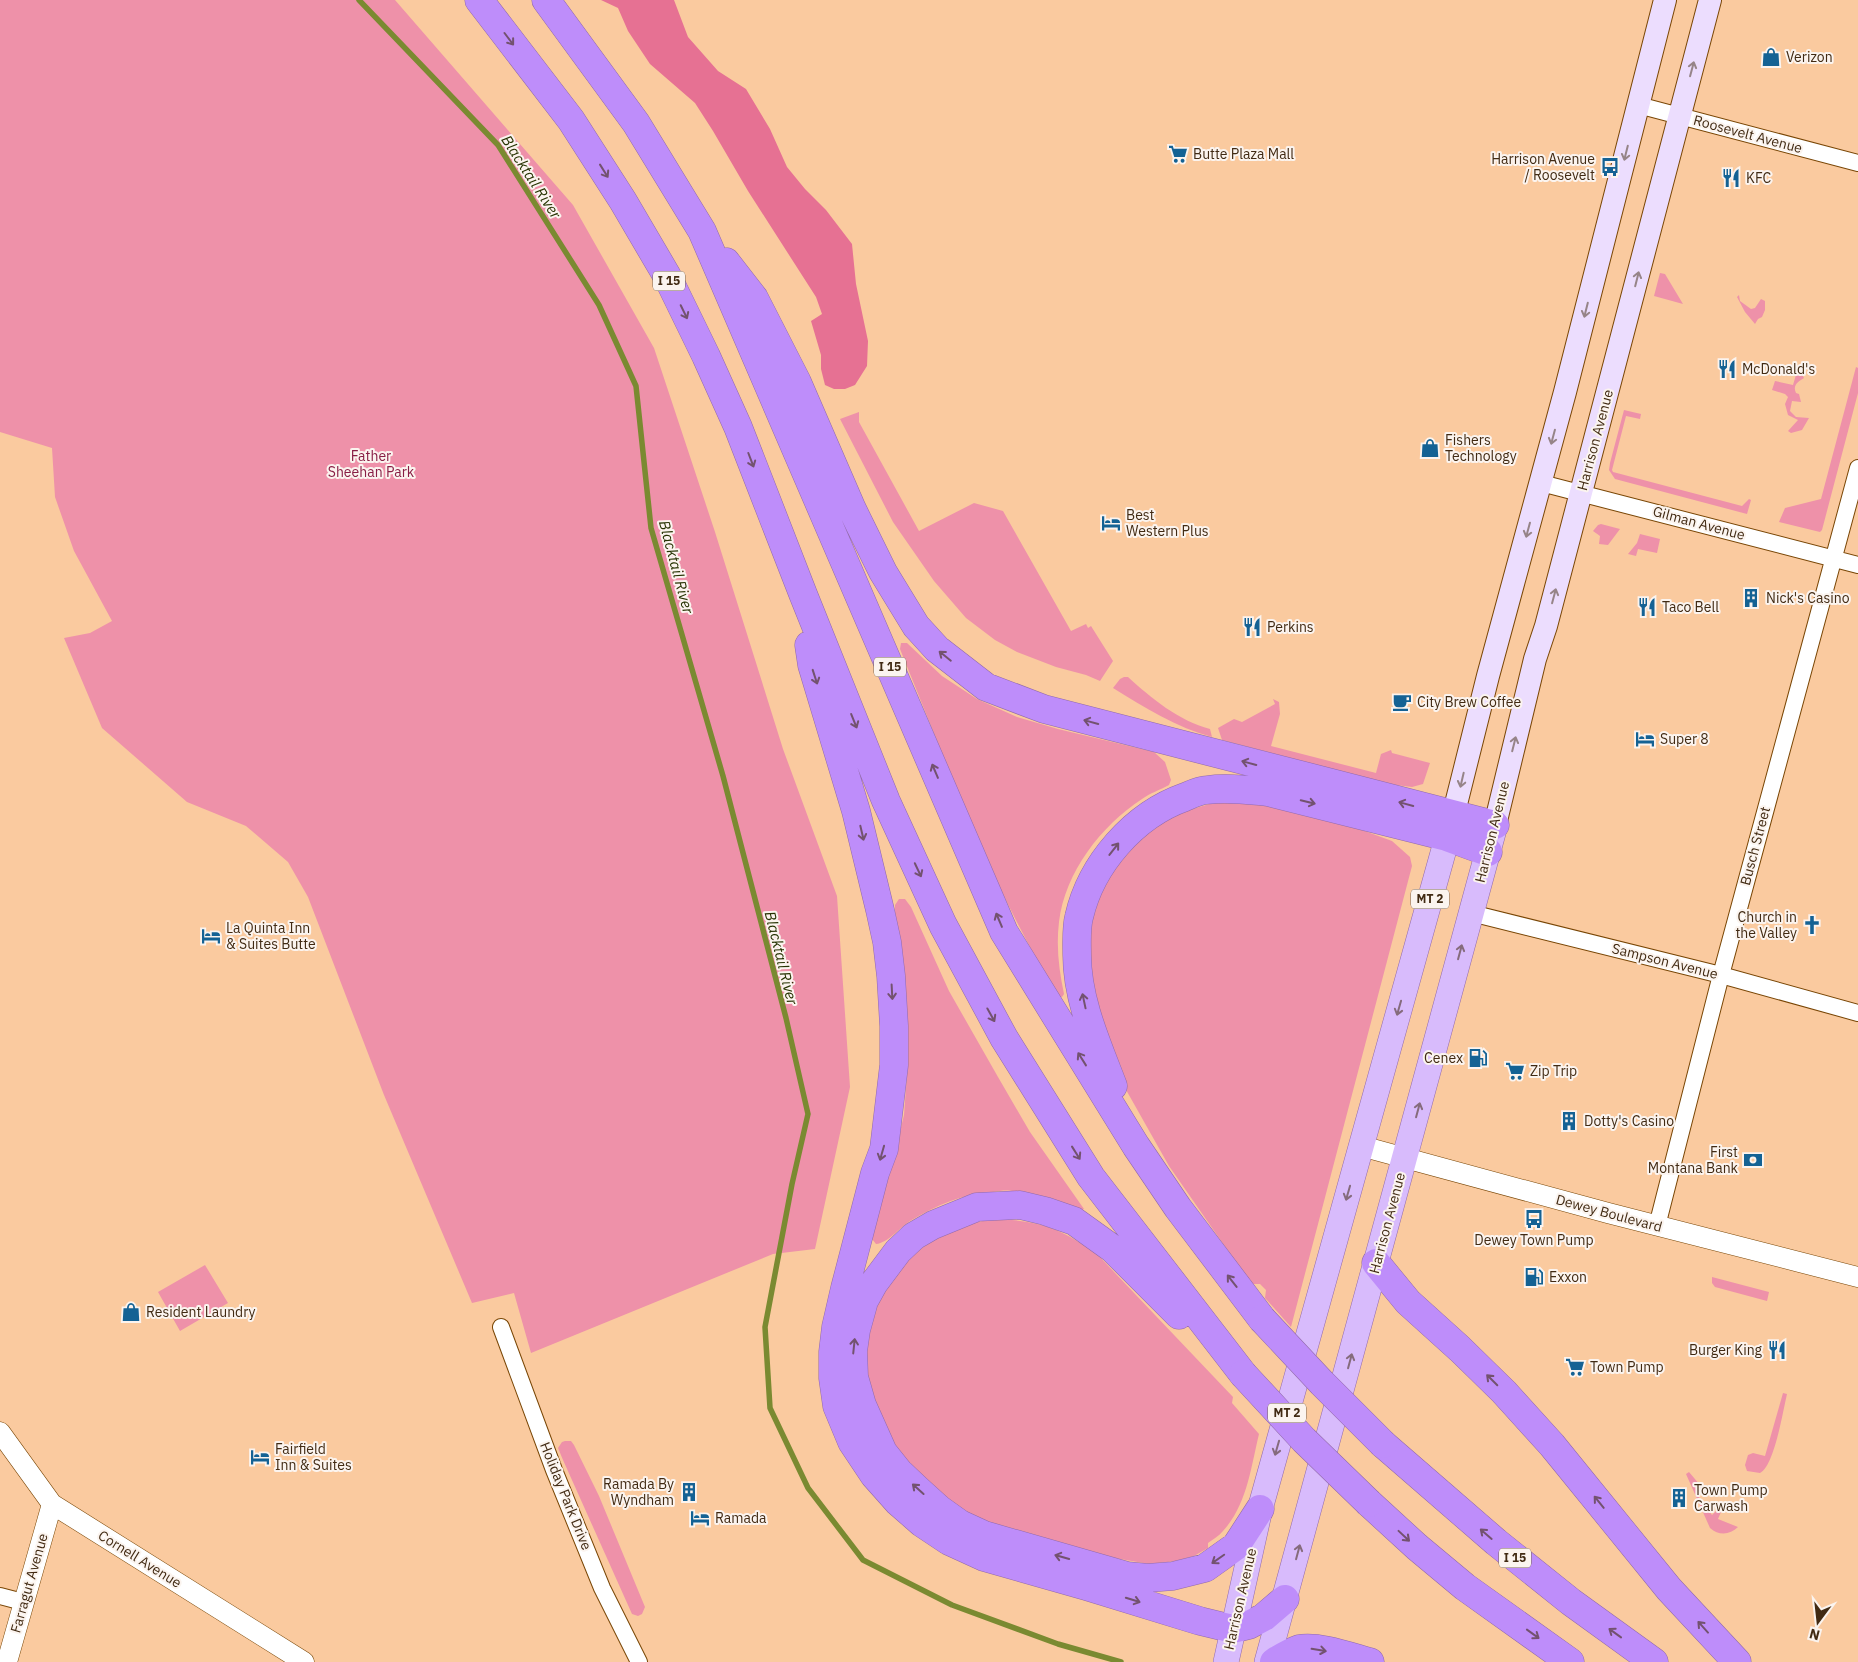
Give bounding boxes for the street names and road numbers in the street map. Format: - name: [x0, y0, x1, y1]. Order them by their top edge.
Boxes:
- street label: Roosevelt Avenue: [1692, 111, 1805, 157]
- road number: I 15: [653, 272, 685, 290]
- street label: Harrison Avenue: [1573, 387, 1617, 492]
- street label: Gilman Avenue: [1651, 502, 1747, 544]
- road number: I 15: [874, 658, 906, 676]
- street label: Harrison Avenue: [1471, 779, 1513, 885]
- street label: Busch Street: [1736, 805, 1774, 887]
- road number: MT 2: [1411, 890, 1449, 909]
- street label: Sampson Avenue: [1610, 939, 1720, 983]
- street label: Harrison Avenue: [1365, 1170, 1409, 1275]
- street label: Dewey Boulevard: [1554, 1190, 1664, 1236]
- road number: MT 2: [1268, 1404, 1306, 1422]
- street label: Holiday Park Drive: [536, 1439, 596, 1553]
- street label: Cornell Avenue: [95, 1526, 185, 1592]
- street label: Farragut Avenue: [6, 1531, 52, 1635]
- street label: Harrison Avenue: [1220, 1546, 1261, 1652]
- road number: I 15: [1499, 1549, 1531, 1568]

